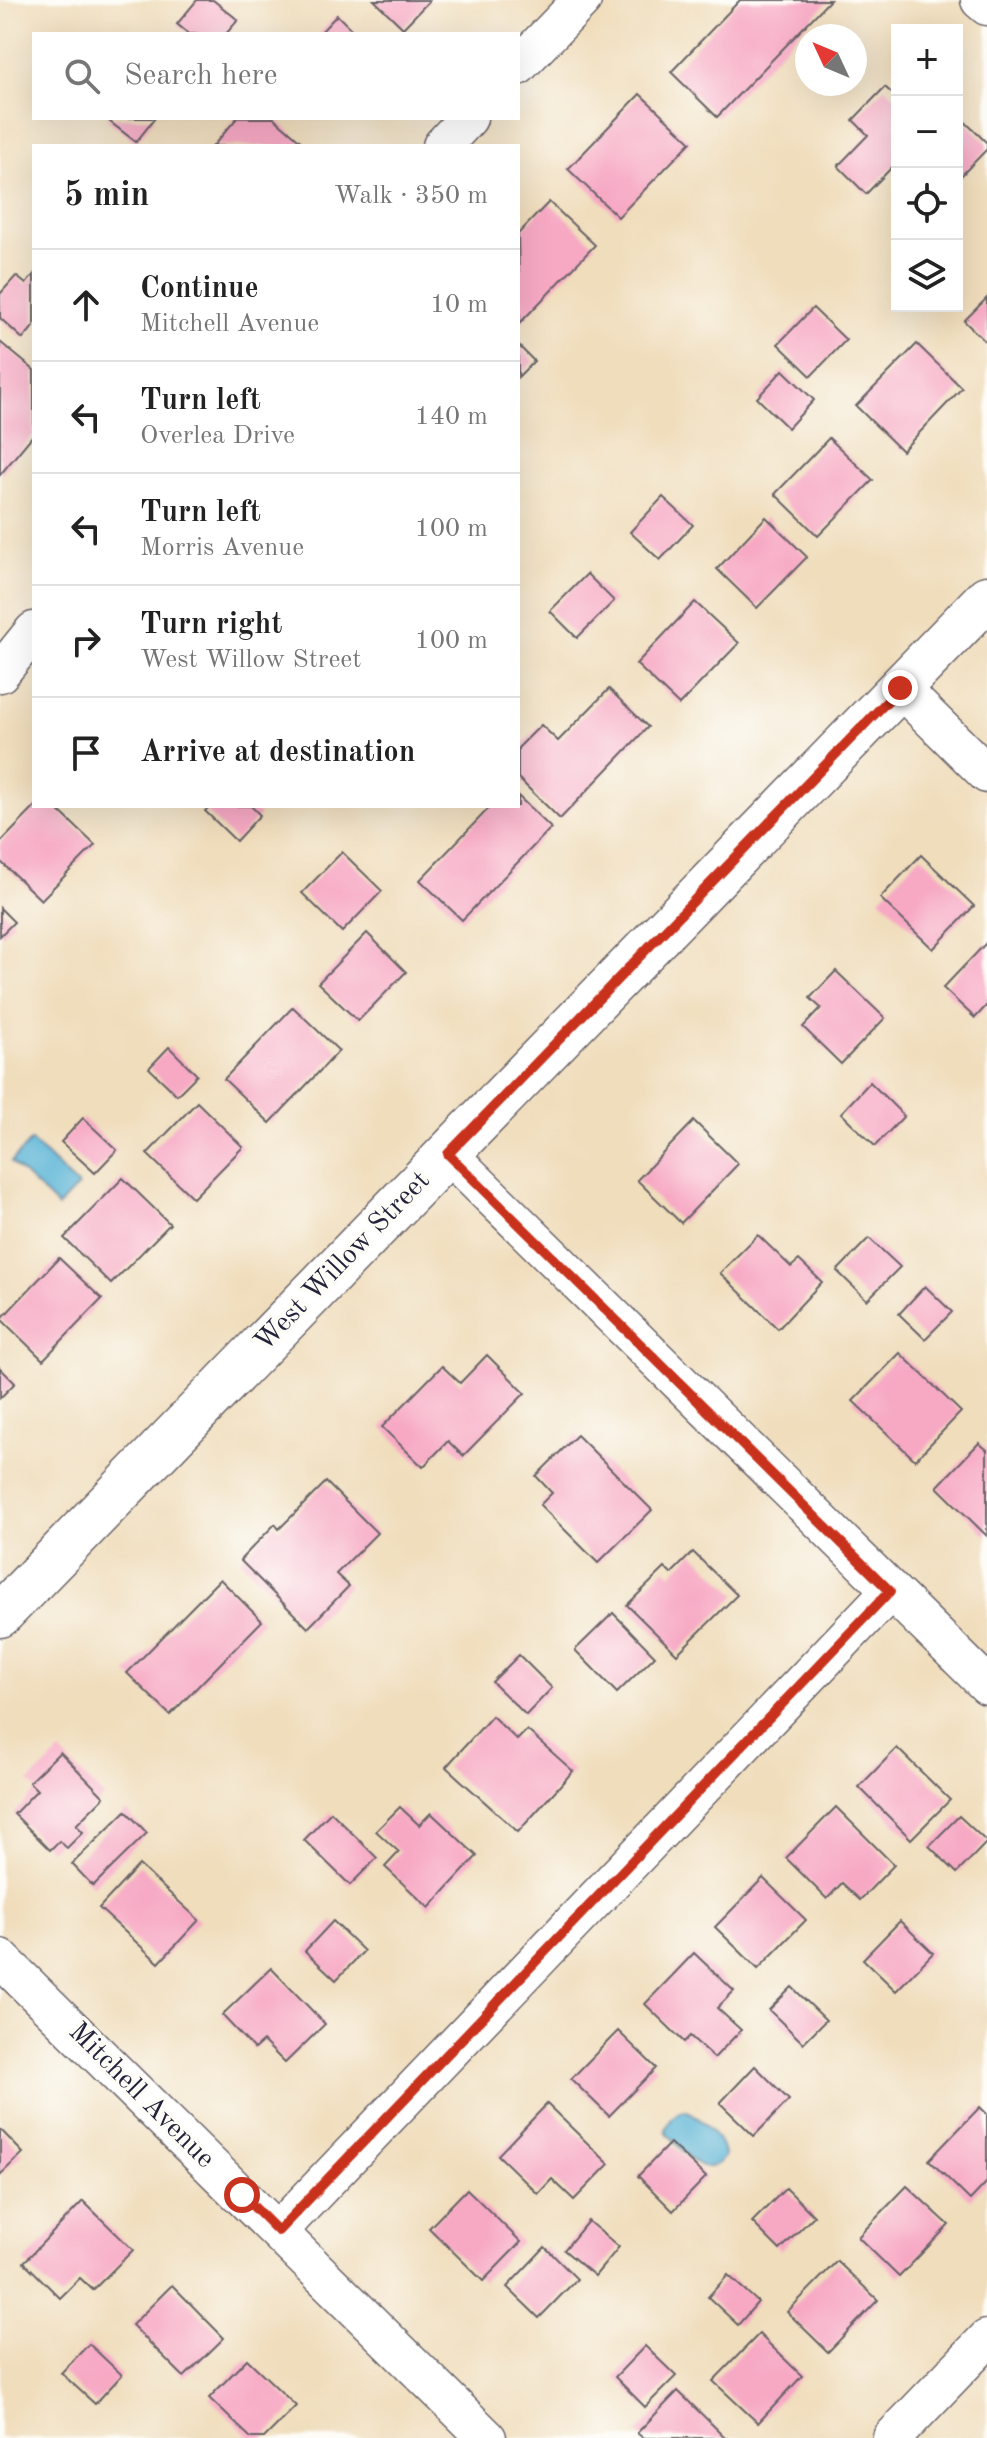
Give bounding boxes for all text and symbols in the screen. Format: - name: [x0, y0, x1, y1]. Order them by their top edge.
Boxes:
- north arrow: [795, 24, 867, 96]
- map controls: [891, 24, 963, 312]
- button: +: [891, 24, 963, 96]
- search box: [32, 32, 520, 120]
- icon: search: [60, 54, 104, 98]
- text: Search here: [124, 61, 278, 91]
- button: −: [891, 96, 963, 168]
- button: locate: [891, 168, 963, 240]
- text: 5 min: [64, 179, 149, 213]
- text: Walk · 350 m: [334, 183, 488, 209]
- button: layers: [891, 240, 963, 312]
- text: Continue: [140, 274, 259, 304]
- icon: ahead: [64, 283, 108, 327]
- text: 10 m: [430, 292, 488, 318]
- text: Mitchell Avenue: [140, 311, 319, 337]
- text: Turn left: [140, 386, 261, 416]
- icon: left: [64, 395, 108, 439]
- text: 140 m: [415, 404, 488, 430]
- text: Overlea Drive: [140, 423, 295, 449]
- text: Turn left: [140, 498, 261, 528]
- icon: left: [64, 507, 108, 551]
- text: 100 m: [415, 516, 488, 542]
- text: Morris Avenue: [140, 535, 304, 561]
- text: Turn right: [140, 610, 282, 640]
- icon: right: [64, 619, 108, 663]
- text: 100 m: [415, 628, 488, 654]
- text: West Willow Street: [140, 647, 361, 673]
- route end: [882, 670, 918, 706]
- icon: arrive: [64, 731, 108, 775]
- text: Arrive at destination: [140, 738, 415, 768]
- street label: West Willow Street: [250, 1167, 436, 1357]
- street label: Mitchell Avenue: [63, 2018, 219, 2174]
- route start: [224, 2177, 260, 2213]

